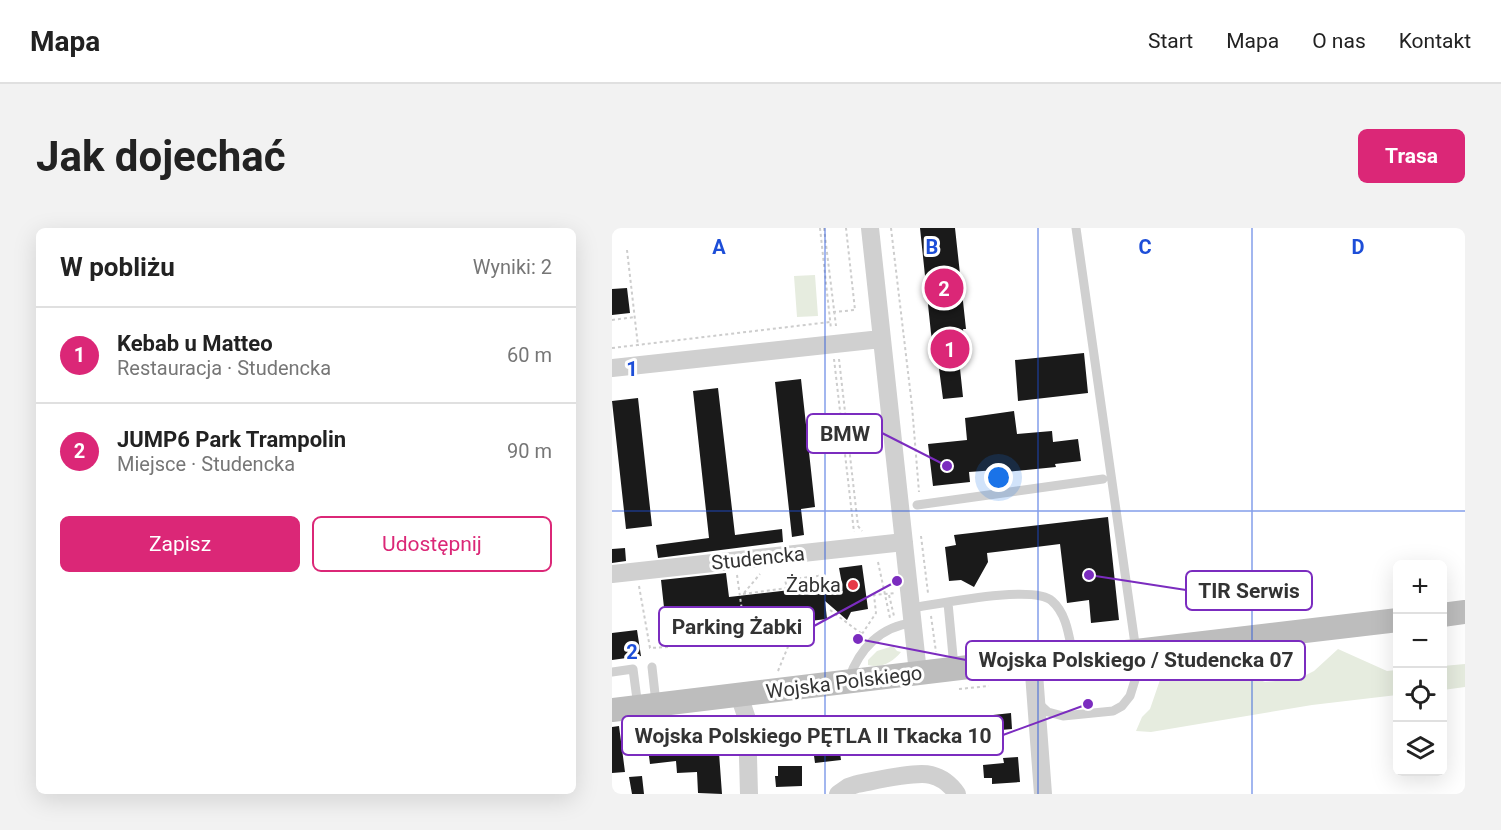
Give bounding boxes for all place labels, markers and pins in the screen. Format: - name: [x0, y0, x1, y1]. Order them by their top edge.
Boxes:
- pin: 2: [924, 266, 964, 310]
- pin: 1: [930, 326, 970, 372]
- callout: BMW: [807, 414, 882, 453]
- callout: TIR Serwis: [1186, 571, 1312, 610]
- place label: Żabka: [786, 573, 841, 597]
- marker: Żabka: [846, 578, 860, 592]
- callout: Parking Żabki: [659, 607, 814, 646]
- callout: Wojska Polskiego / Studencka 07: [966, 641, 1305, 680]
- callout: Wojska Polskiego PĘTLA II Tkacka 10: [622, 716, 1003, 755]

